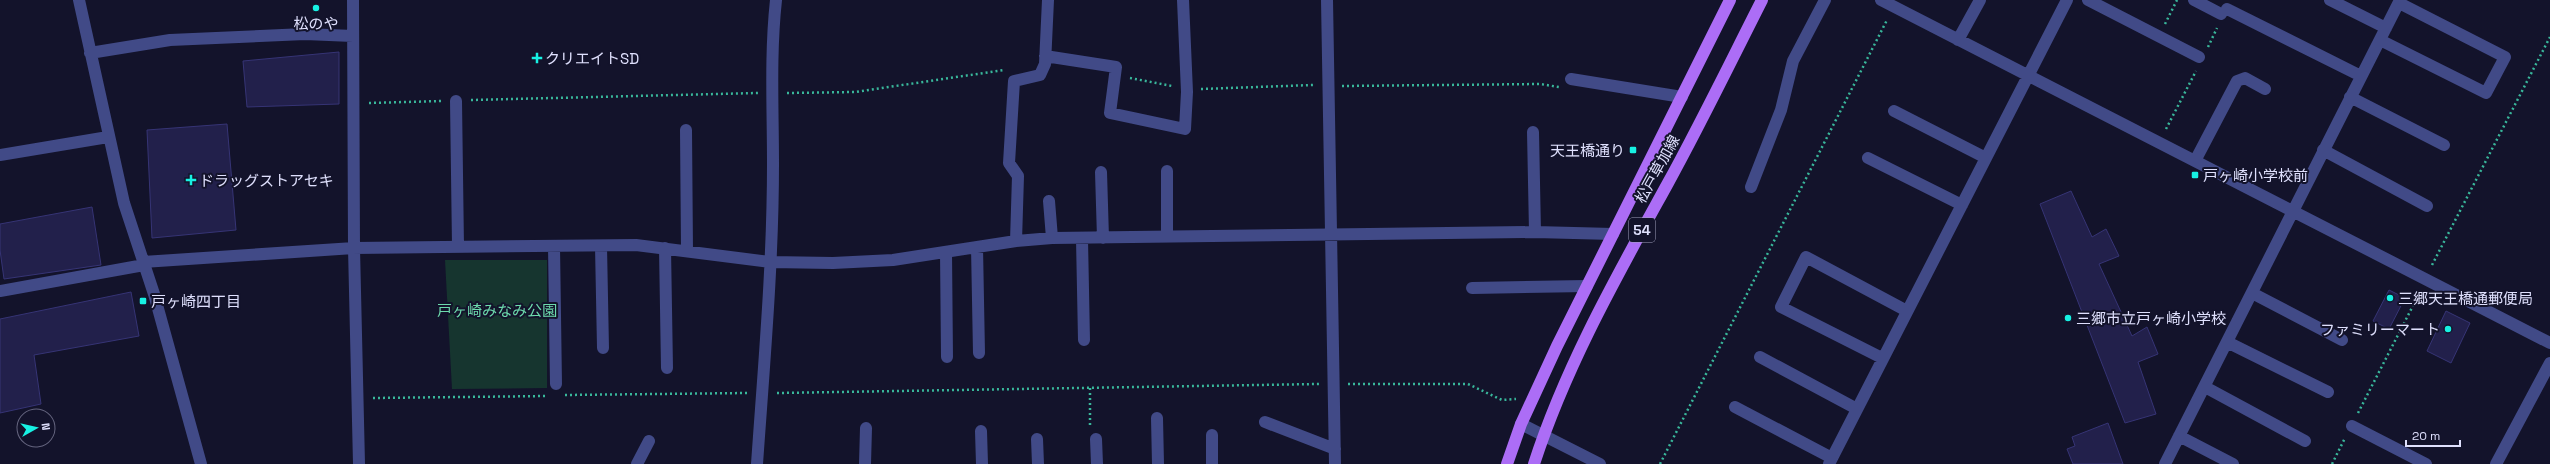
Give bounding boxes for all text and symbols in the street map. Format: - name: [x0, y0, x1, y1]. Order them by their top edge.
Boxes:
- marker: 松のや: [311, 3, 321, 13]
- place label: 松のや: [293, 14, 339, 33]
- place label: クリエイトSD: [545, 49, 639, 68]
- marker: クリエイトSD: [532, 53, 542, 63]
- street label: 松戸草加線: [1631, 132, 1683, 206]
- place label: 天王橋通り: [1550, 141, 1625, 160]
- marker: 天王橋通り: [1628, 145, 1638, 155]
- place label: 戸ヶ崎小学校前: [2203, 166, 2308, 185]
- marker: 戸ヶ崎小学校前: [2190, 170, 2200, 180]
- place label: ドラッグストアセキ: [199, 171, 334, 190]
- marker: ドラッグストアセキ: [186, 175, 196, 185]
- road number: 54: [1629, 218, 1655, 242]
- place label: 三郷天王橋通郵便局: [2398, 289, 2533, 308]
- place label: 戸ヶ崎四丁目: [151, 292, 241, 311]
- marker: 三郷天王橋通郵便局: [2385, 293, 2395, 303]
- marker: 戸ヶ崎四丁目: [138, 296, 148, 306]
- park label: 戸ヶ崎みなみ公園: [437, 301, 557, 320]
- place label: 三郷市立戸ヶ崎小学校: [2076, 309, 2226, 328]
- marker: 三郷市立戸ヶ崎小学校: [2063, 313, 2073, 323]
- place label: ファミリーマート: [2320, 320, 2440, 339]
- marker: ファミリーマート: [2443, 324, 2453, 334]
- north arrow: [16, 408, 56, 448]
- text: N: [38, 422, 53, 431]
- scale bar: [2406, 422, 2460, 448]
- text: 20 m: [2412, 428, 2440, 444]

